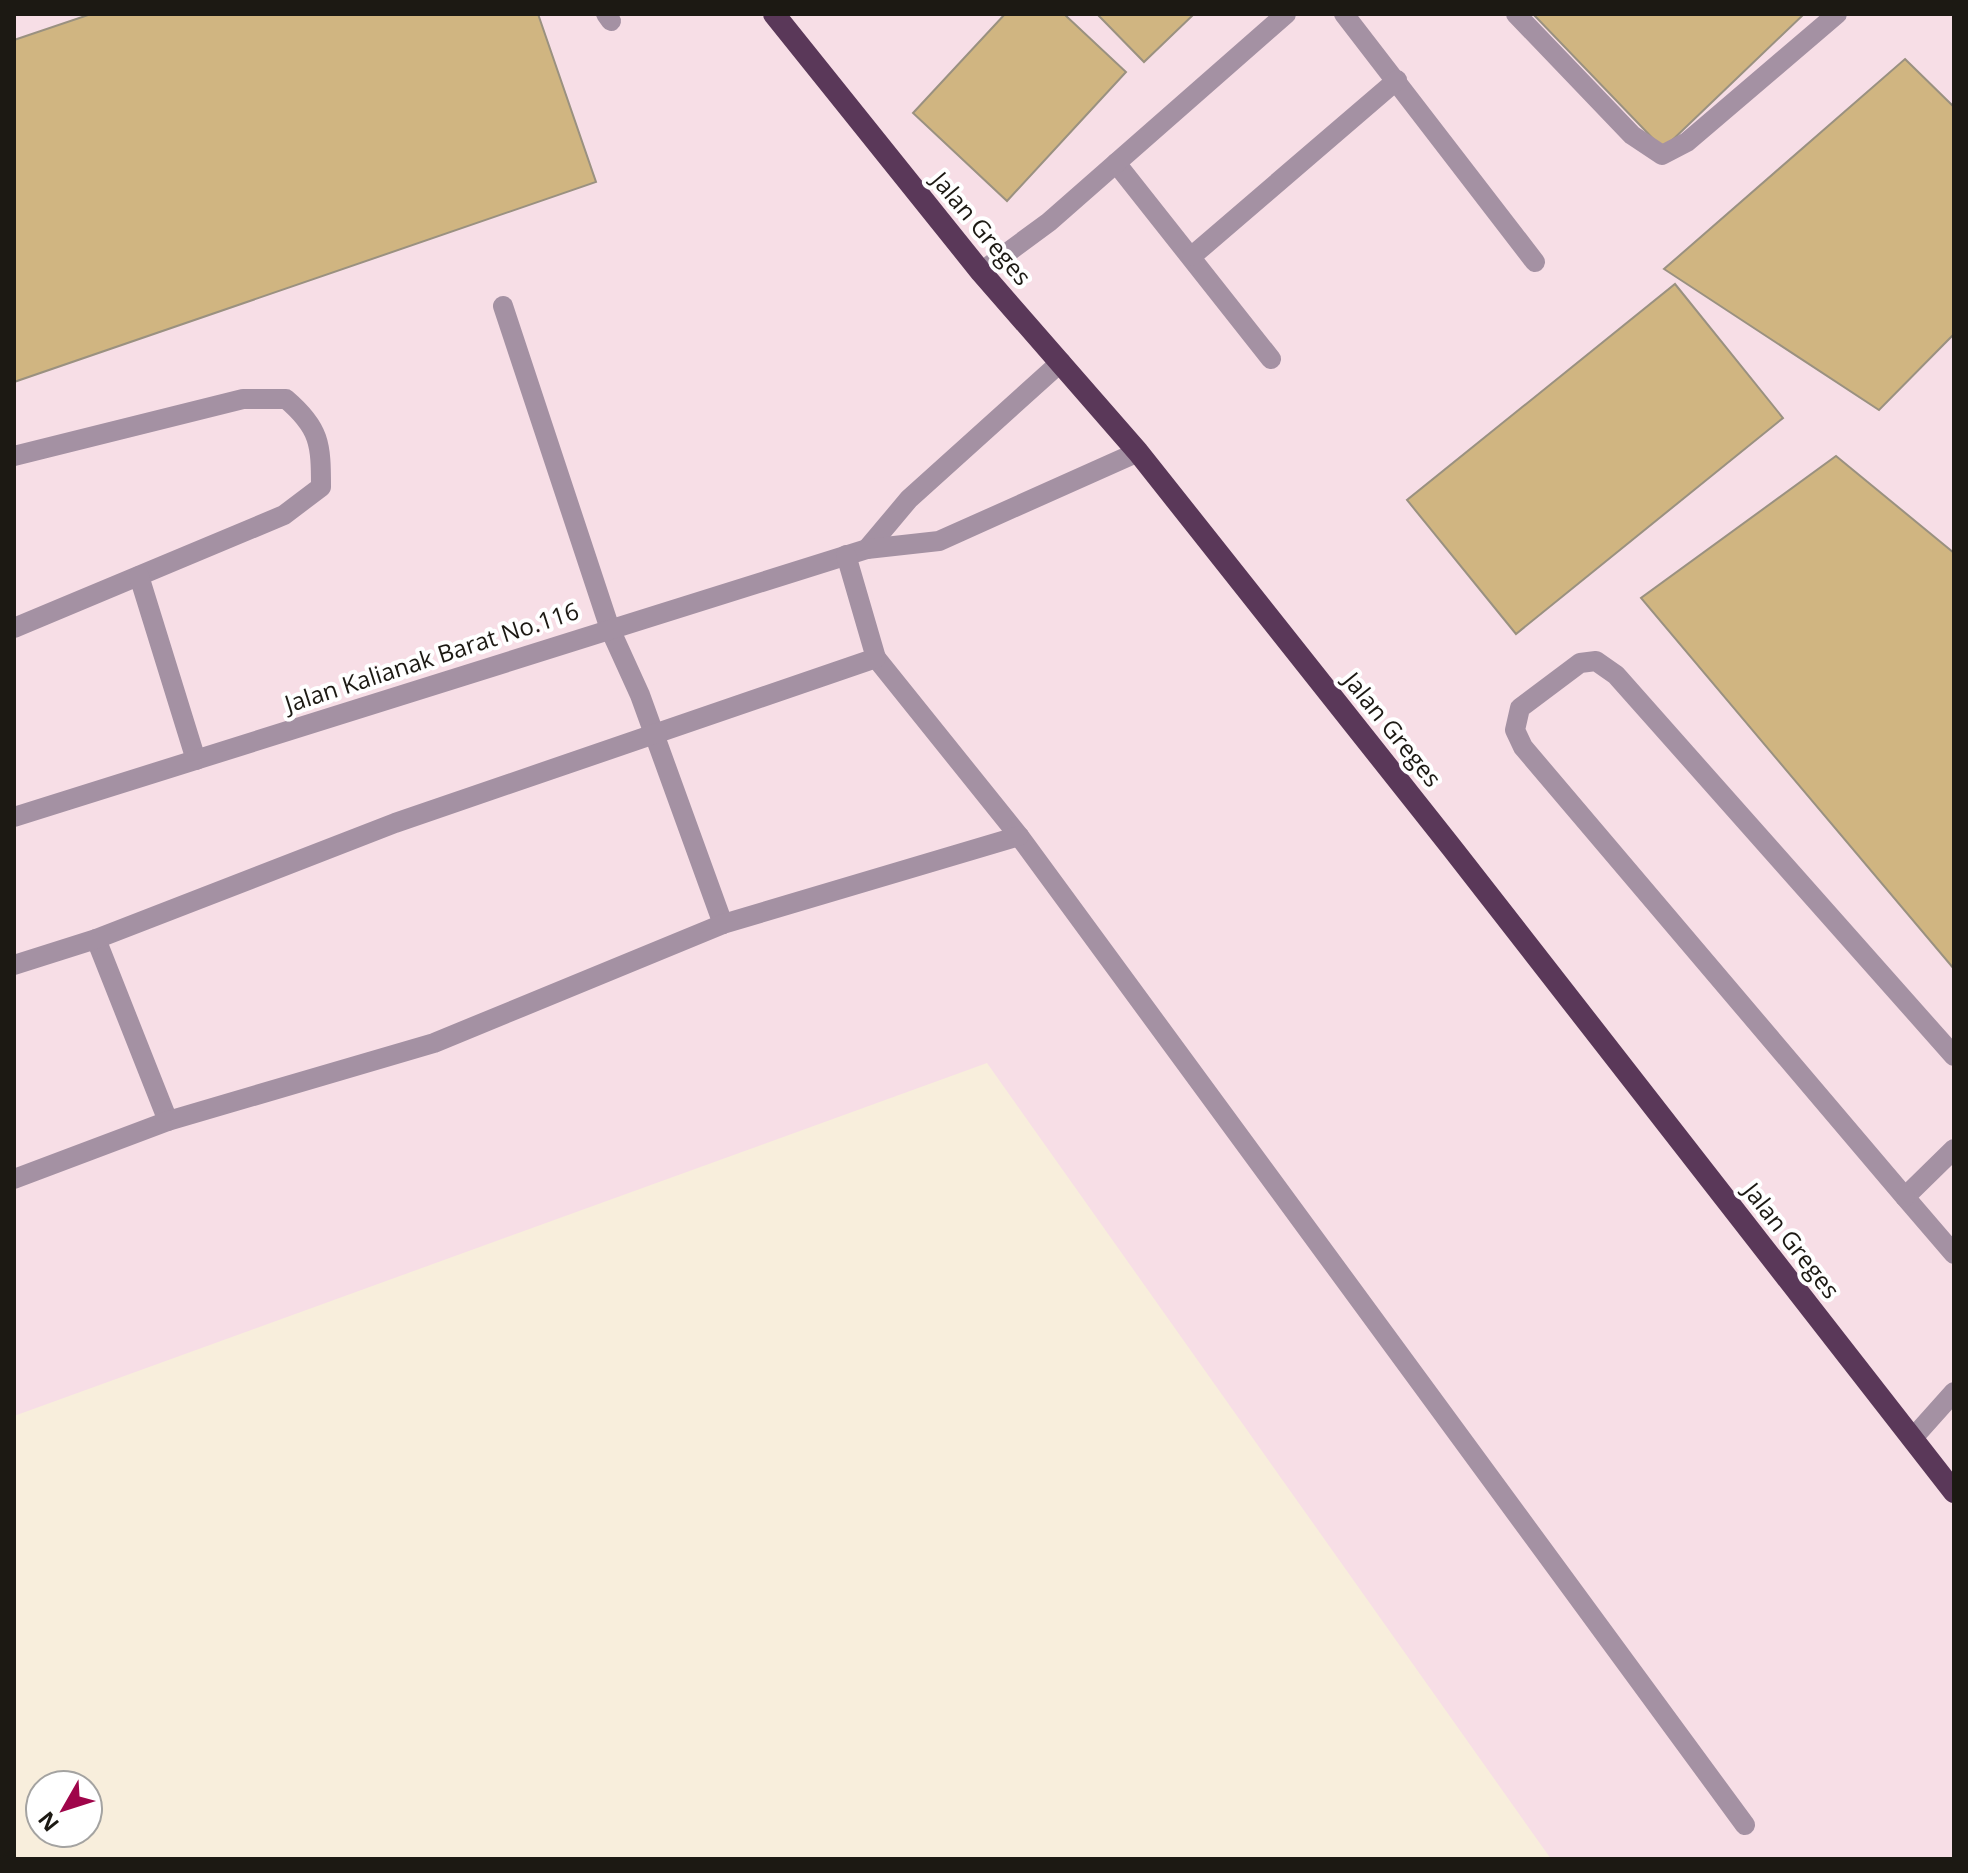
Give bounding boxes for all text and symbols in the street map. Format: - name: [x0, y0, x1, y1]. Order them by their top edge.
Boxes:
- street label: Jalan Greges: [924, 163, 1039, 292]
- street label: Jalan Kalianak Barat No.116: [278, 593, 583, 720]
- street label: Jalan Greges: [1335, 663, 1450, 793]
- street label: Jalan Greges: [1735, 1174, 1848, 1305]
- north arrow: [24, 1769, 104, 1849]
- text: N: [30, 1806, 65, 1839]

